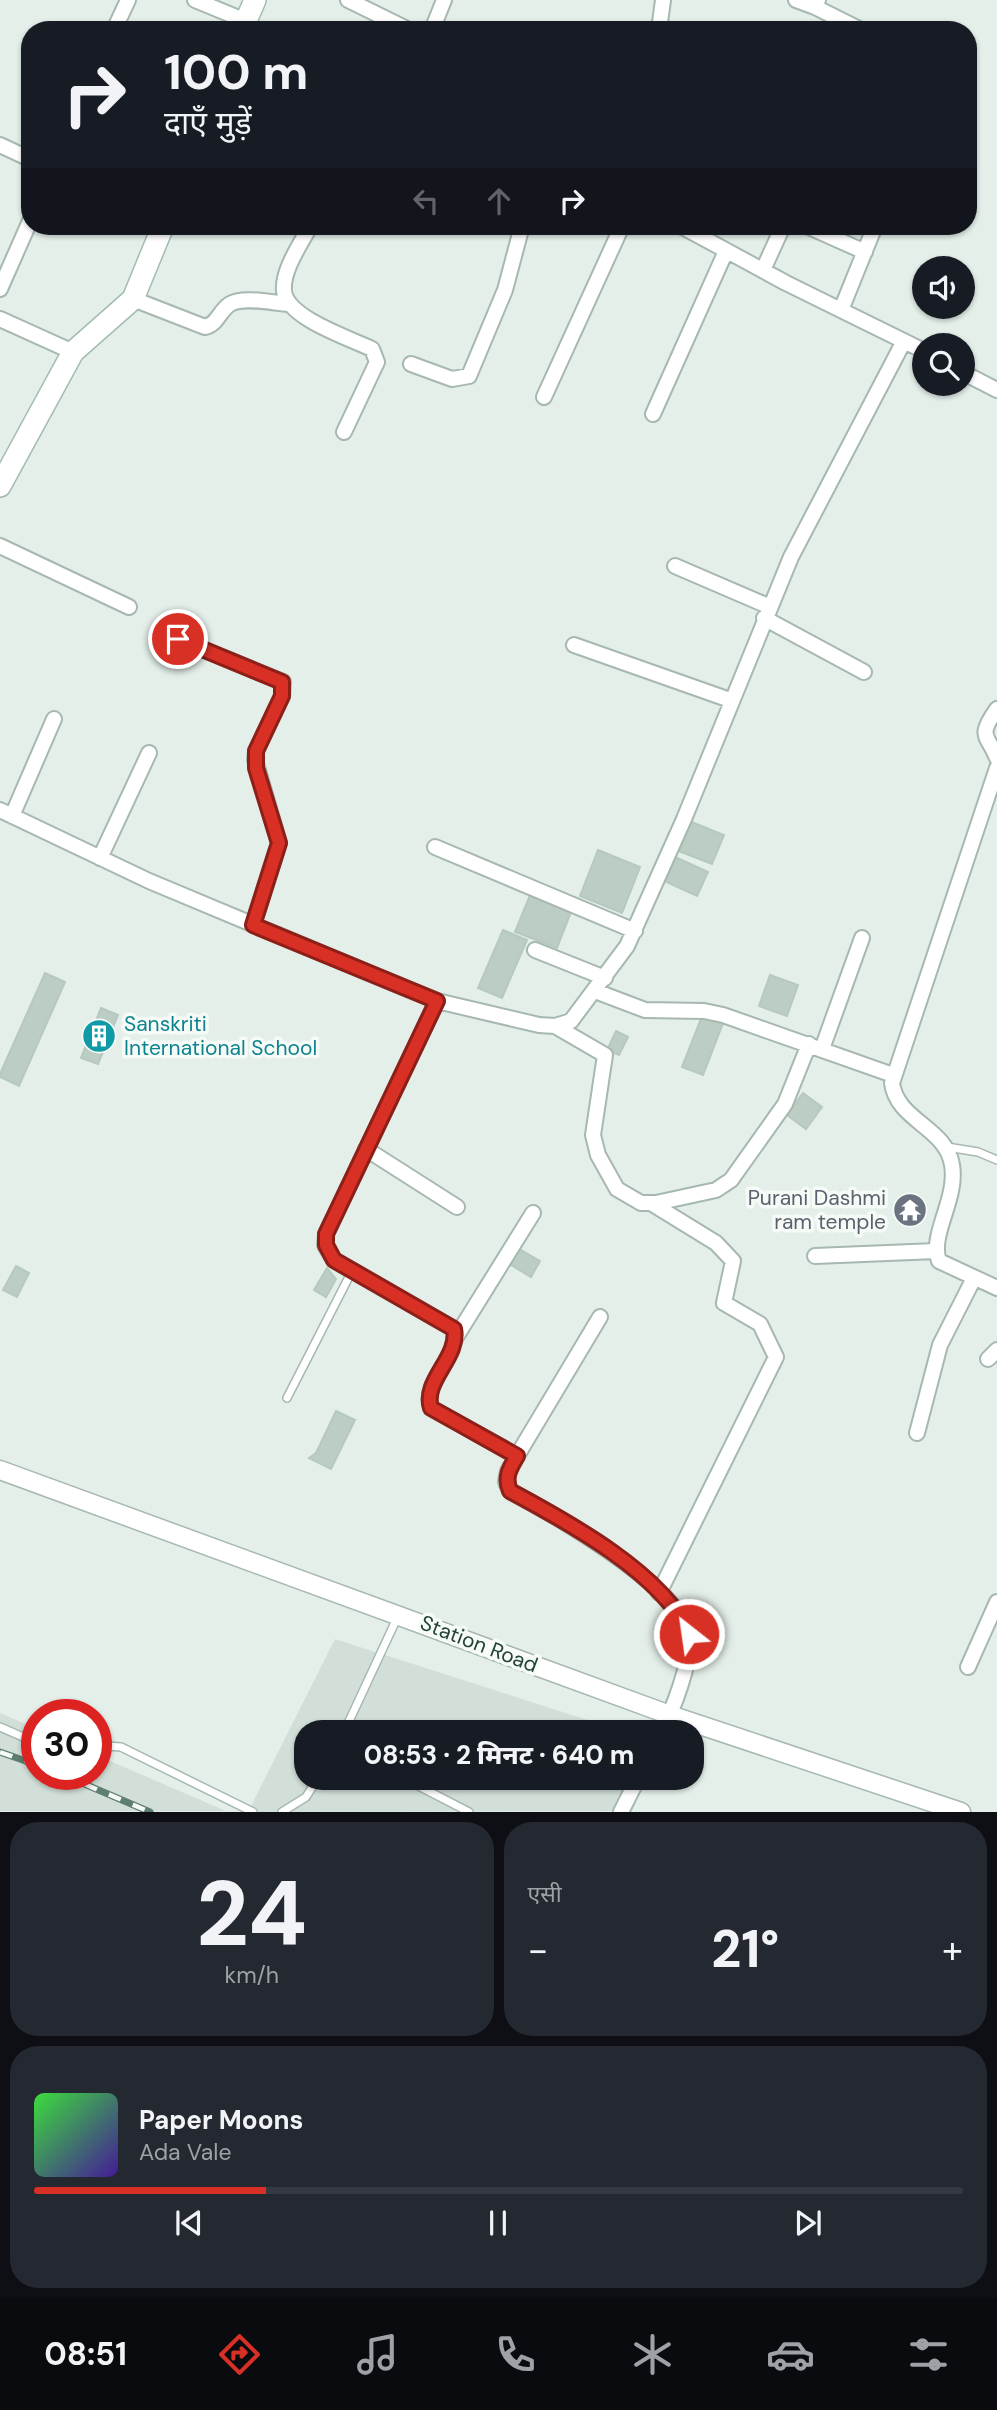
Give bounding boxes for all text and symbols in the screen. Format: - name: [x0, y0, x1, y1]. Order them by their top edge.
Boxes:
- text: 100 m: [164, 40, 308, 104]
- icon: right: [49, 49, 140, 140]
- text: दाएँ मुड़ें: [164, 102, 252, 144]
- icon: left: [407, 182, 445, 220]
- icon: ahead: [480, 182, 518, 220]
- icon: right: [553, 182, 591, 220]
- map controls: [912, 256, 975, 396]
- button: sound: [912, 256, 975, 319]
- button: search: [912, 333, 975, 396]
- pin: [148, 609, 208, 669]
- icon: arrive: [159, 620, 197, 658]
- place label: Sanskriti International School: [124, 1010, 317, 1062]
- building icon: Sanskriti International School: [80, 1017, 118, 1055]
- place label: Purani Dashmi ram temple: [748, 1184, 886, 1236]
- temple icon: Purani Dashmi ram temple: [891, 1191, 929, 1229]
- position arrow: [652, 1597, 726, 1671]
- street label: Station Road: [416, 1609, 542, 1679]
- speed limit sign: 30: [21, 1699, 112, 1790]
- text: 08:53 · 2 मिनट · 640 m: [364, 1738, 634, 1772]
- text: 24: [196, 1855, 307, 1973]
- text: एसी: [528, 1879, 562, 1909]
- text: 21°: [711, 1915, 779, 1983]
- text: −: [528, 1925, 548, 1975]
- text: +: [942, 1925, 963, 1975]
- text: km/h: [225, 1960, 279, 1990]
- text: Paper Moons: [139, 2103, 303, 2137]
- text: Ada Vale: [139, 2137, 232, 2167]
- icon: previous: [170, 2204, 208, 2242]
- icon: pause: [479, 2204, 517, 2242]
- icon: next: [789, 2204, 827, 2242]
- icon: directions: [215, 2330, 264, 2379]
- icon: music: [353, 2330, 402, 2379]
- icon: phone: [491, 2330, 540, 2379]
- icon: climate: [628, 2330, 677, 2379]
- icon: car: [766, 2330, 815, 2379]
- icon: filters: [904, 2330, 953, 2379]
- text: 08:51: [44, 2333, 127, 2375]

